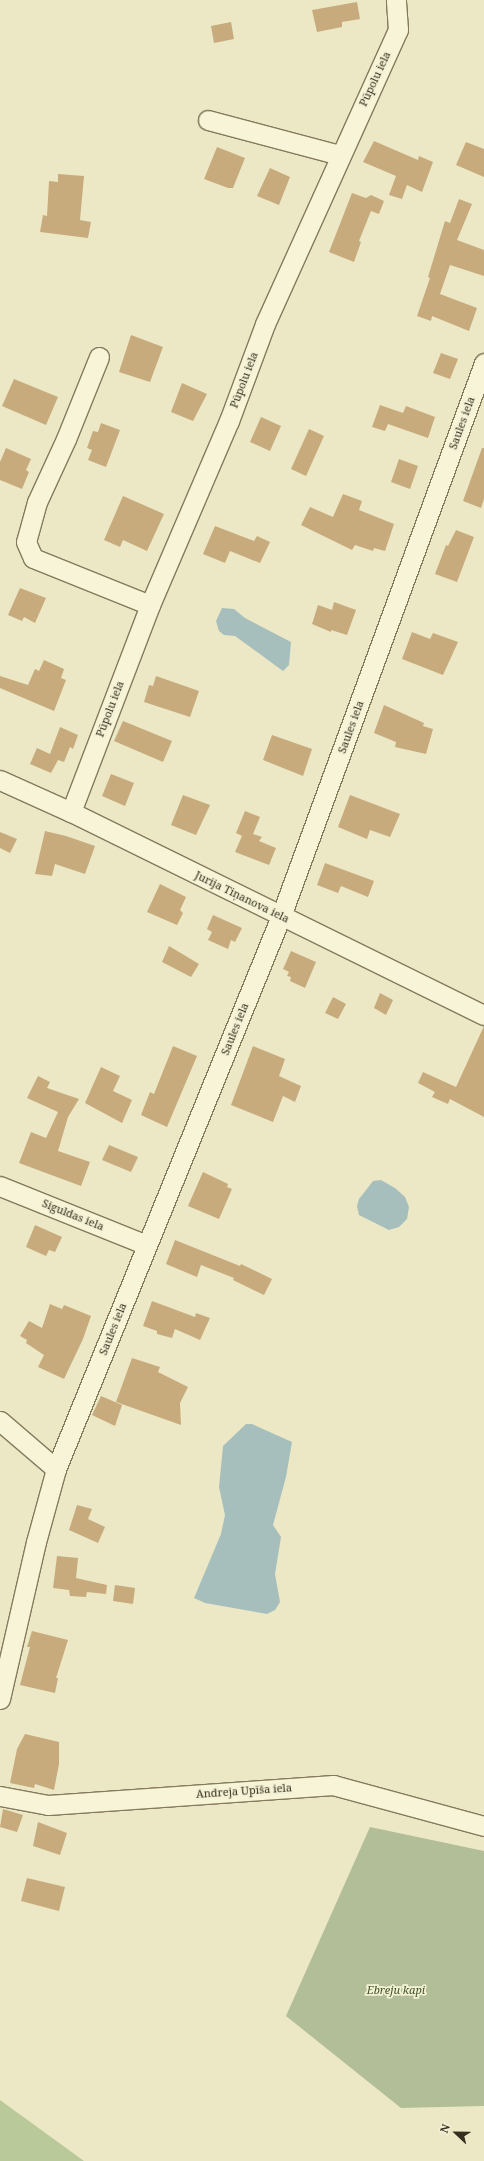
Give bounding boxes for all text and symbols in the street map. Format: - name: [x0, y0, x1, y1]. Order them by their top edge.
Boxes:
- street label: Pūpolu iela: [357, 49, 393, 109]
- street label: Pūpolu iela: [227, 350, 261, 410]
- street label: Saules iela: [446, 395, 478, 451]
- street label: Pūpolu iela: [93, 679, 127, 739]
- street label: Saules iela: [335, 699, 367, 755]
- street label: Jurija Tiņanova iela: [193, 868, 291, 926]
- street label: Saules iela: [219, 1001, 251, 1057]
- street label: Siguldas iela: [40, 1197, 106, 1233]
- street label: Saules iela: [97, 1301, 129, 1357]
- street label: Andreja Upīša iela: [196, 1781, 292, 1801]
- park label: Ebreju kapi: [367, 1983, 425, 1997]
- north arrow: [436, 2113, 476, 2153]
- text: N: [436, 2121, 453, 2135]

